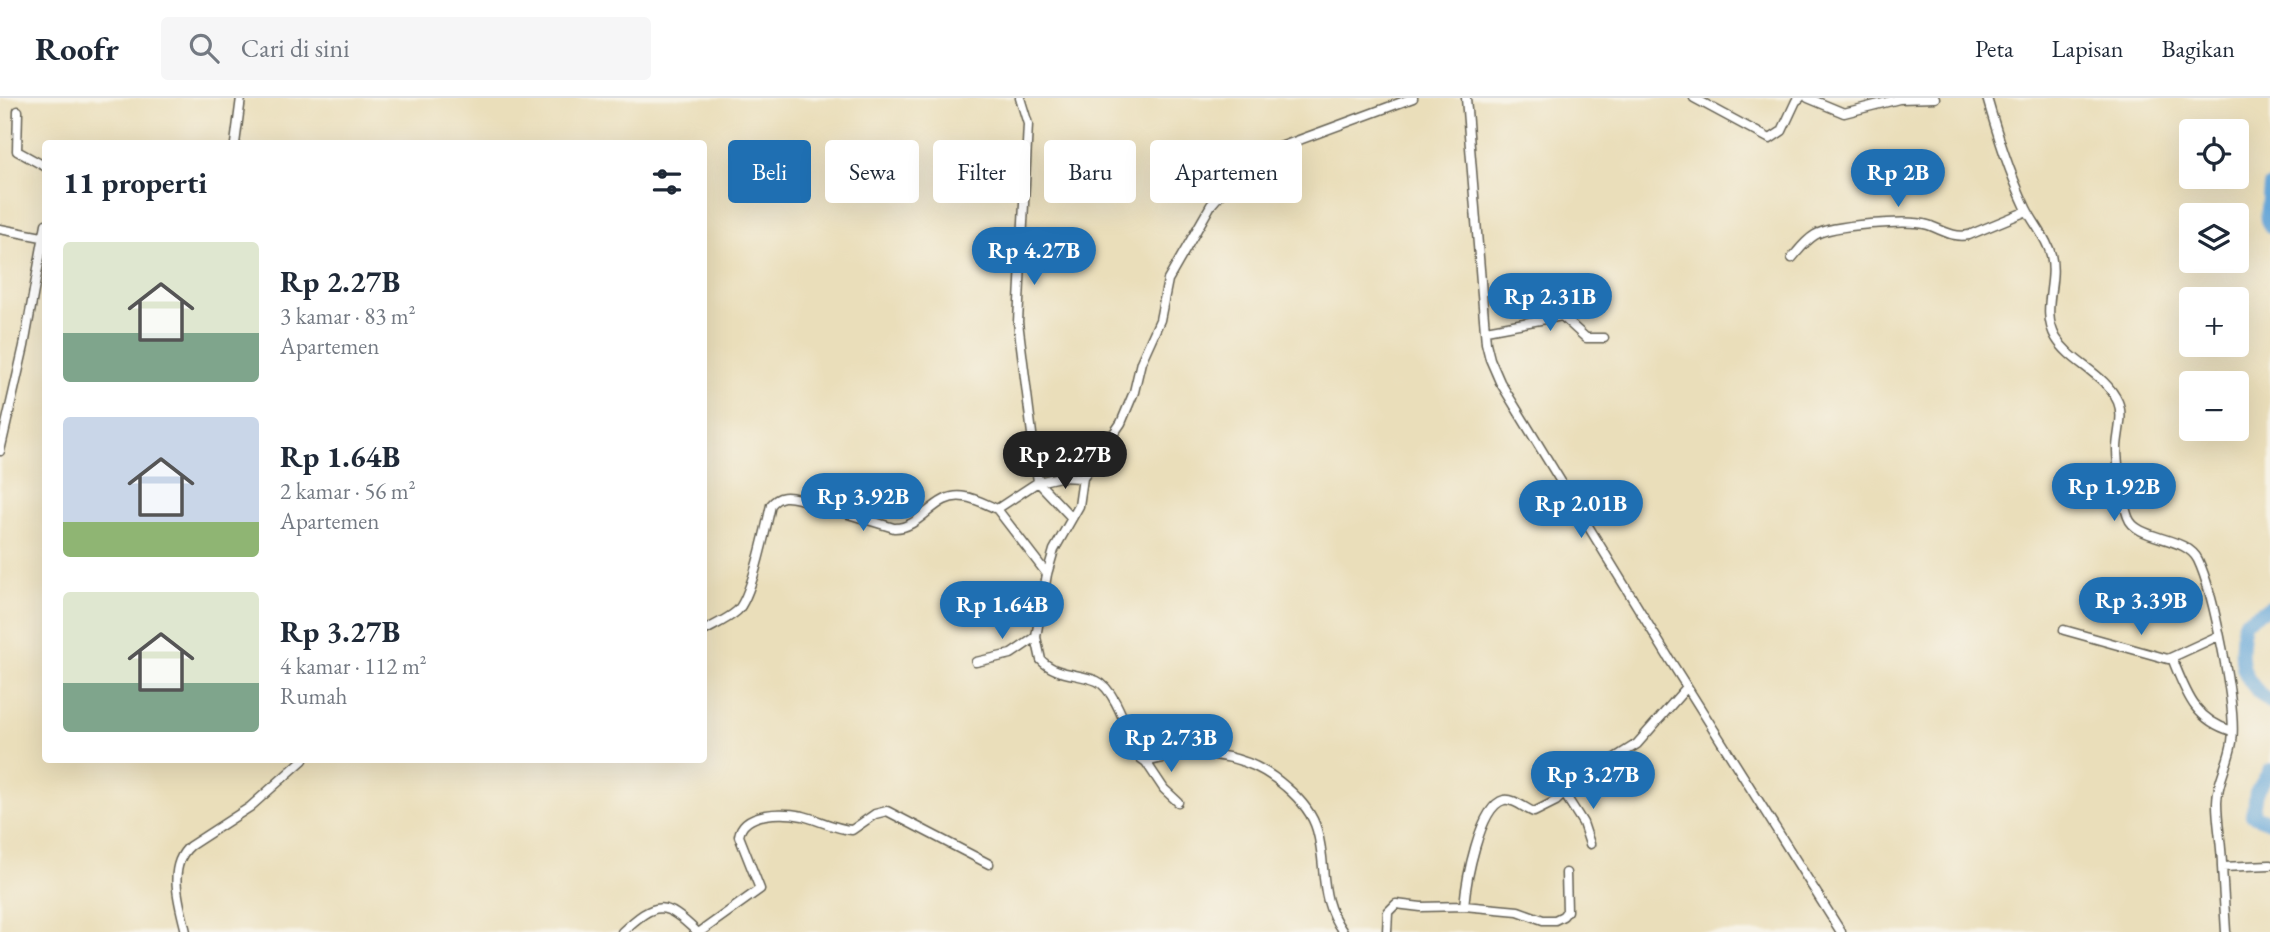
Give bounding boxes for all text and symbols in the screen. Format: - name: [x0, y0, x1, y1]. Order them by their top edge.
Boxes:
- search box: [161, 17, 651, 80]
- text: Roofr: [35, 27, 119, 70]
- icon: search: [185, 29, 223, 67]
- text: Cari di sini: [241, 31, 350, 65]
- text: Peta: [1975, 33, 2014, 64]
- text: Lapisan: [2052, 33, 2124, 64]
- text: Bagikan: [2162, 33, 2235, 64]
- map controls: [2179, 119, 2249, 441]
- button: locate: [2179, 119, 2249, 189]
- chip: Beli: [728, 140, 811, 203]
- chip: Sewa: [825, 140, 919, 203]
- chip: Filter: [933, 140, 1030, 203]
- chip: Baru: [1044, 140, 1136, 203]
- chip: Apartemen: [1150, 140, 1302, 203]
- pin: Rp 2B: [1849, 150, 1947, 209]
- text: Rp 2B: [1867, 157, 1929, 187]
- text: 11 properti: [63, 163, 207, 202]
- icon: filters: [648, 163, 686, 201]
- button: layers: [2179, 203, 2249, 273]
- pin: Rp 4.27B: [962, 228, 1106, 287]
- text: Rp 4.27B: [988, 235, 1080, 265]
- text: Rp 2.27B: [280, 262, 400, 301]
- icon: home: [119, 270, 203, 354]
- pin: Rp 2.31B: [1478, 274, 1622, 333]
- text: Rp 2.31B: [1504, 281, 1596, 311]
- button: +: [2179, 287, 2249, 357]
- text: 3 kamar · 83 m²: [280, 301, 416, 331]
- text: Apartemen: [280, 331, 379, 361]
- button: −: [2179, 371, 2249, 441]
- pin: Rp 2.27B: [993, 432, 1137, 491]
- text: Rp 1.64B: [280, 437, 400, 476]
- text: Rp 2.27B: [1019, 439, 1111, 469]
- icon: home: [119, 445, 203, 529]
- pin: Rp 1.92B: [2042, 464, 2186, 523]
- text: Rp 1.92B: [2068, 471, 2160, 501]
- pin: Rp 3.92B: [791, 474, 935, 533]
- text: 2 kamar · 56 m²: [280, 476, 416, 506]
- pin: Rp 2.01B: [1509, 480, 1653, 540]
- text: Rp 3.92B: [817, 481, 909, 511]
- text: Rp 2.01B: [1535, 488, 1627, 518]
- text: Apartemen: [280, 506, 379, 536]
- pin: Rp 3.39B: [2069, 578, 2213, 637]
- pin: Rp 1.64B: [930, 582, 1074, 641]
- text: Rp 3.39B: [2095, 585, 2187, 615]
- text: Rp 1.64B: [956, 589, 1048, 619]
- text: Rp 3.27B: [280, 612, 400, 651]
- icon: home: [119, 620, 203, 704]
- text: 4 kamar · 112 m²: [280, 651, 427, 681]
- text: Rumah: [280, 681, 347, 711]
- pin: Rp 2.73B: [1099, 714, 1243, 774]
- text: Rp 2.73B: [1125, 722, 1217, 752]
- pin: Rp 3.27B: [1521, 752, 1665, 811]
- text: Rp 3.27B: [1547, 759, 1639, 789]

